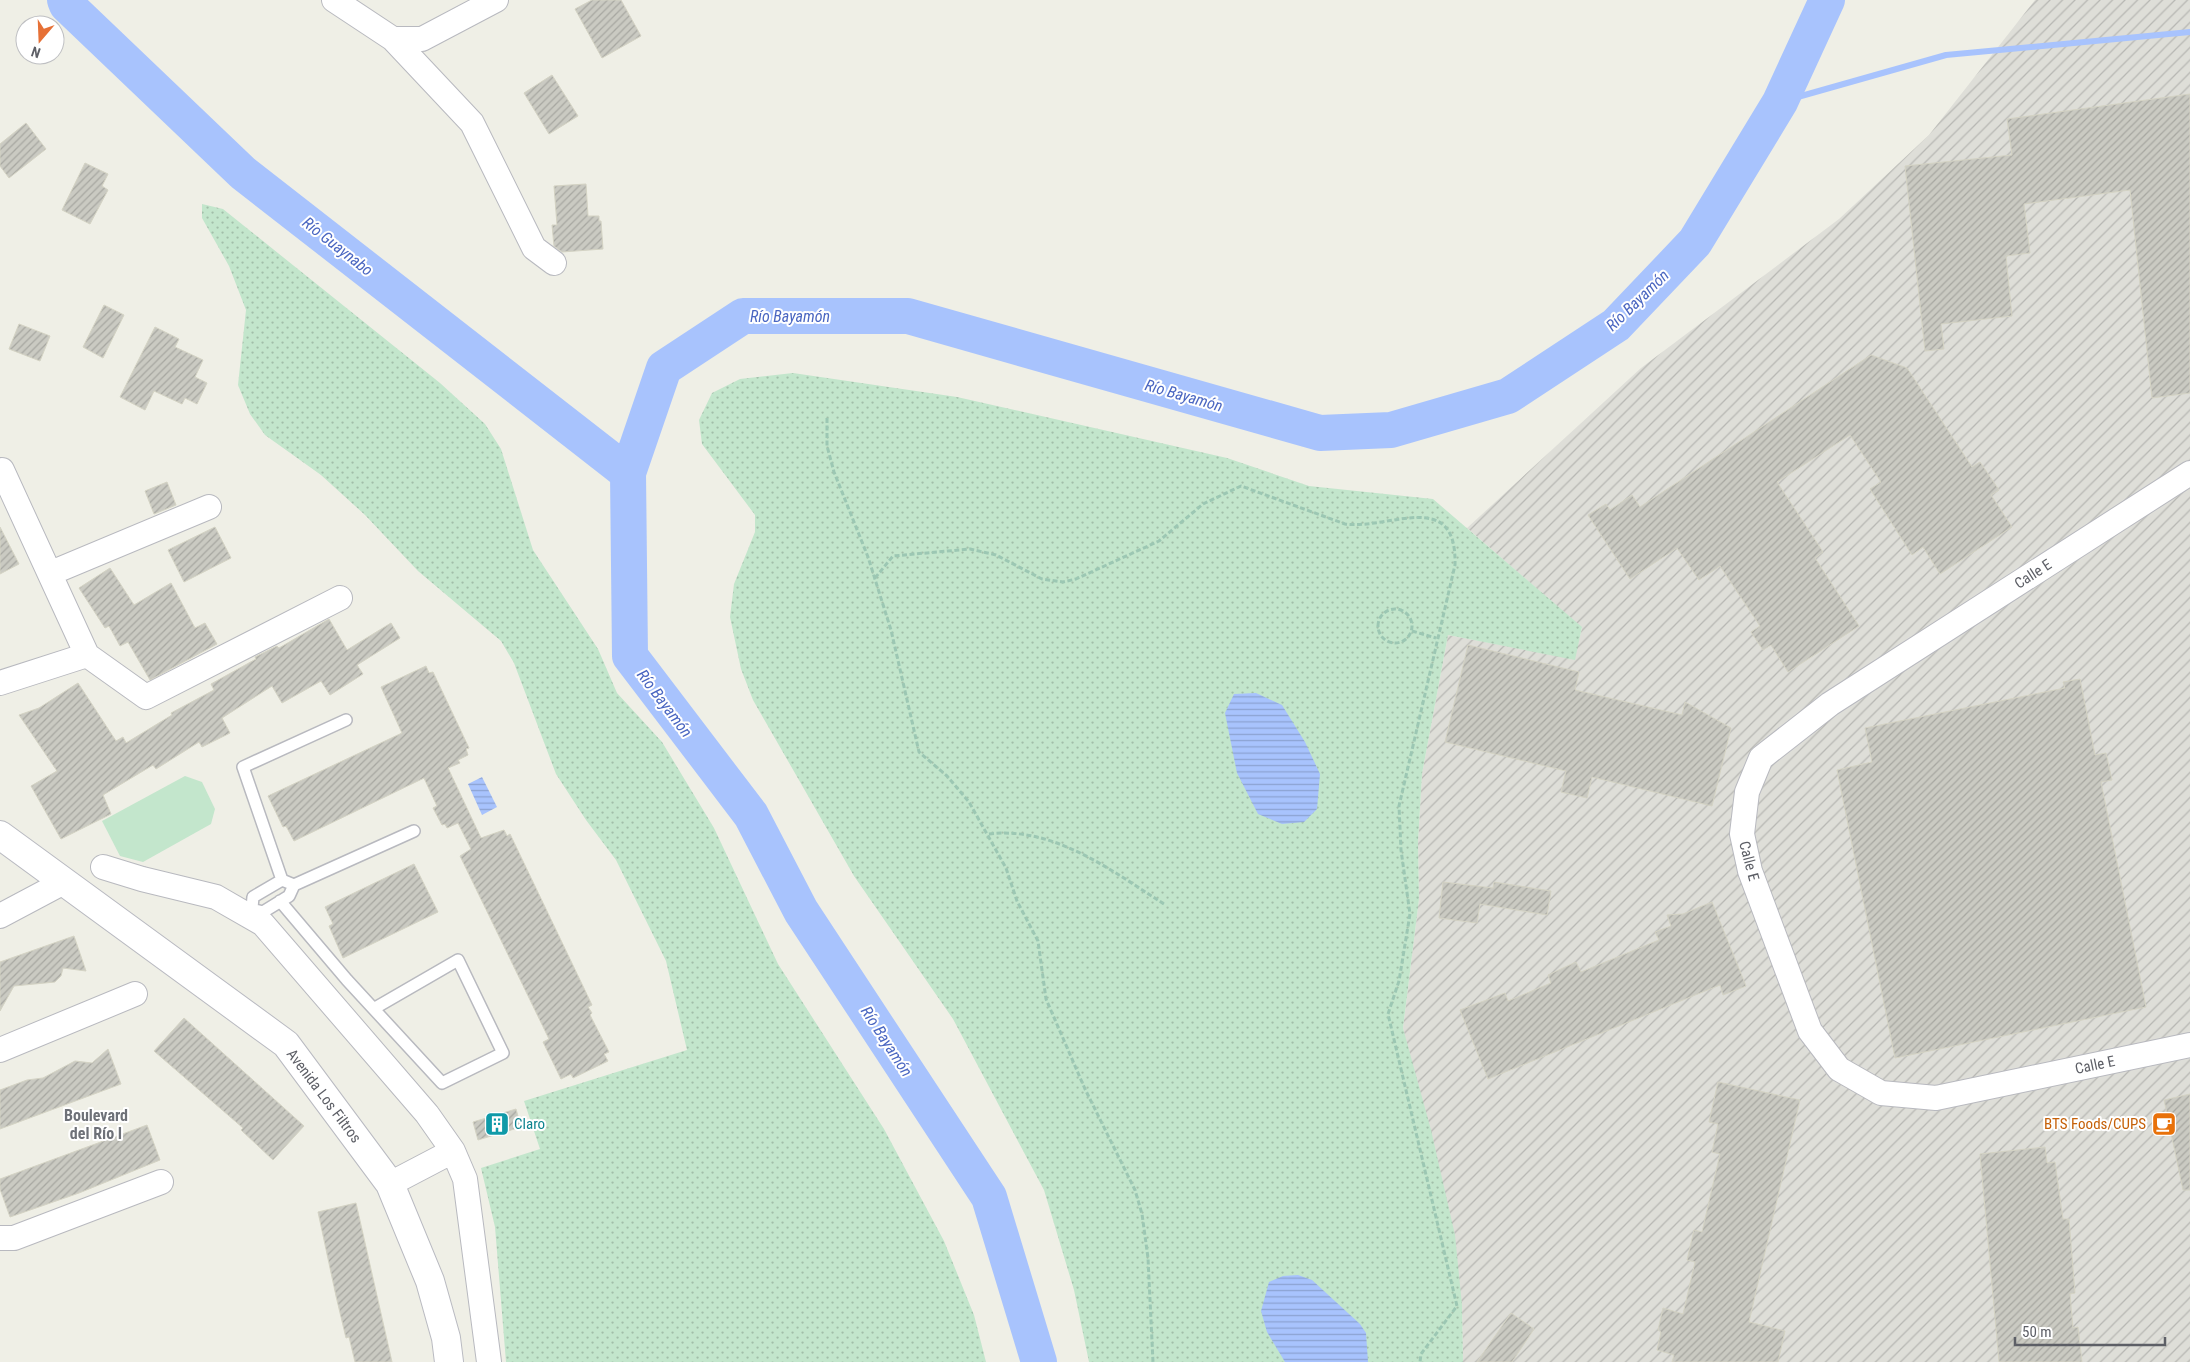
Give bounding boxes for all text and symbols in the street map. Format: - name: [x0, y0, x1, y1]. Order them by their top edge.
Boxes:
- north arrow: [15, 15, 65, 65]
- text: N: [29, 43, 42, 61]
- water label: Río Guaynabo: [299, 213, 377, 280]
- water label: Río Bayamón: [1602, 266, 1673, 335]
- water label: Río Bayamón: [750, 307, 830, 326]
- water label: Río Bayamón: [1143, 375, 1225, 416]
- street label: Calle E: [2011, 555, 2055, 593]
- water label: Río Bayamón: [633, 666, 696, 741]
- street label: Calle E: [1735, 839, 1763, 883]
- water label: Río Bayamón: [857, 1003, 916, 1080]
- street label: Avenida Los Filtros: [283, 1046, 365, 1147]
- street label: Calle E: [2073, 1052, 2117, 1078]
- district label: Boulevard del Río I: [64, 1106, 128, 1143]
- building icon: Claro: [484, 1111, 510, 1137]
- cafe icon: BTS Foods/CUPS: [2151, 1111, 2177, 1137]
- place label: Claro: [514, 1115, 545, 1133]
- place label: BTS Foods/CUPS: [2044, 1115, 2146, 1133]
- scale bar: [2015, 1314, 2165, 1346]
- text: 50 m: [2022, 1323, 2052, 1341]

